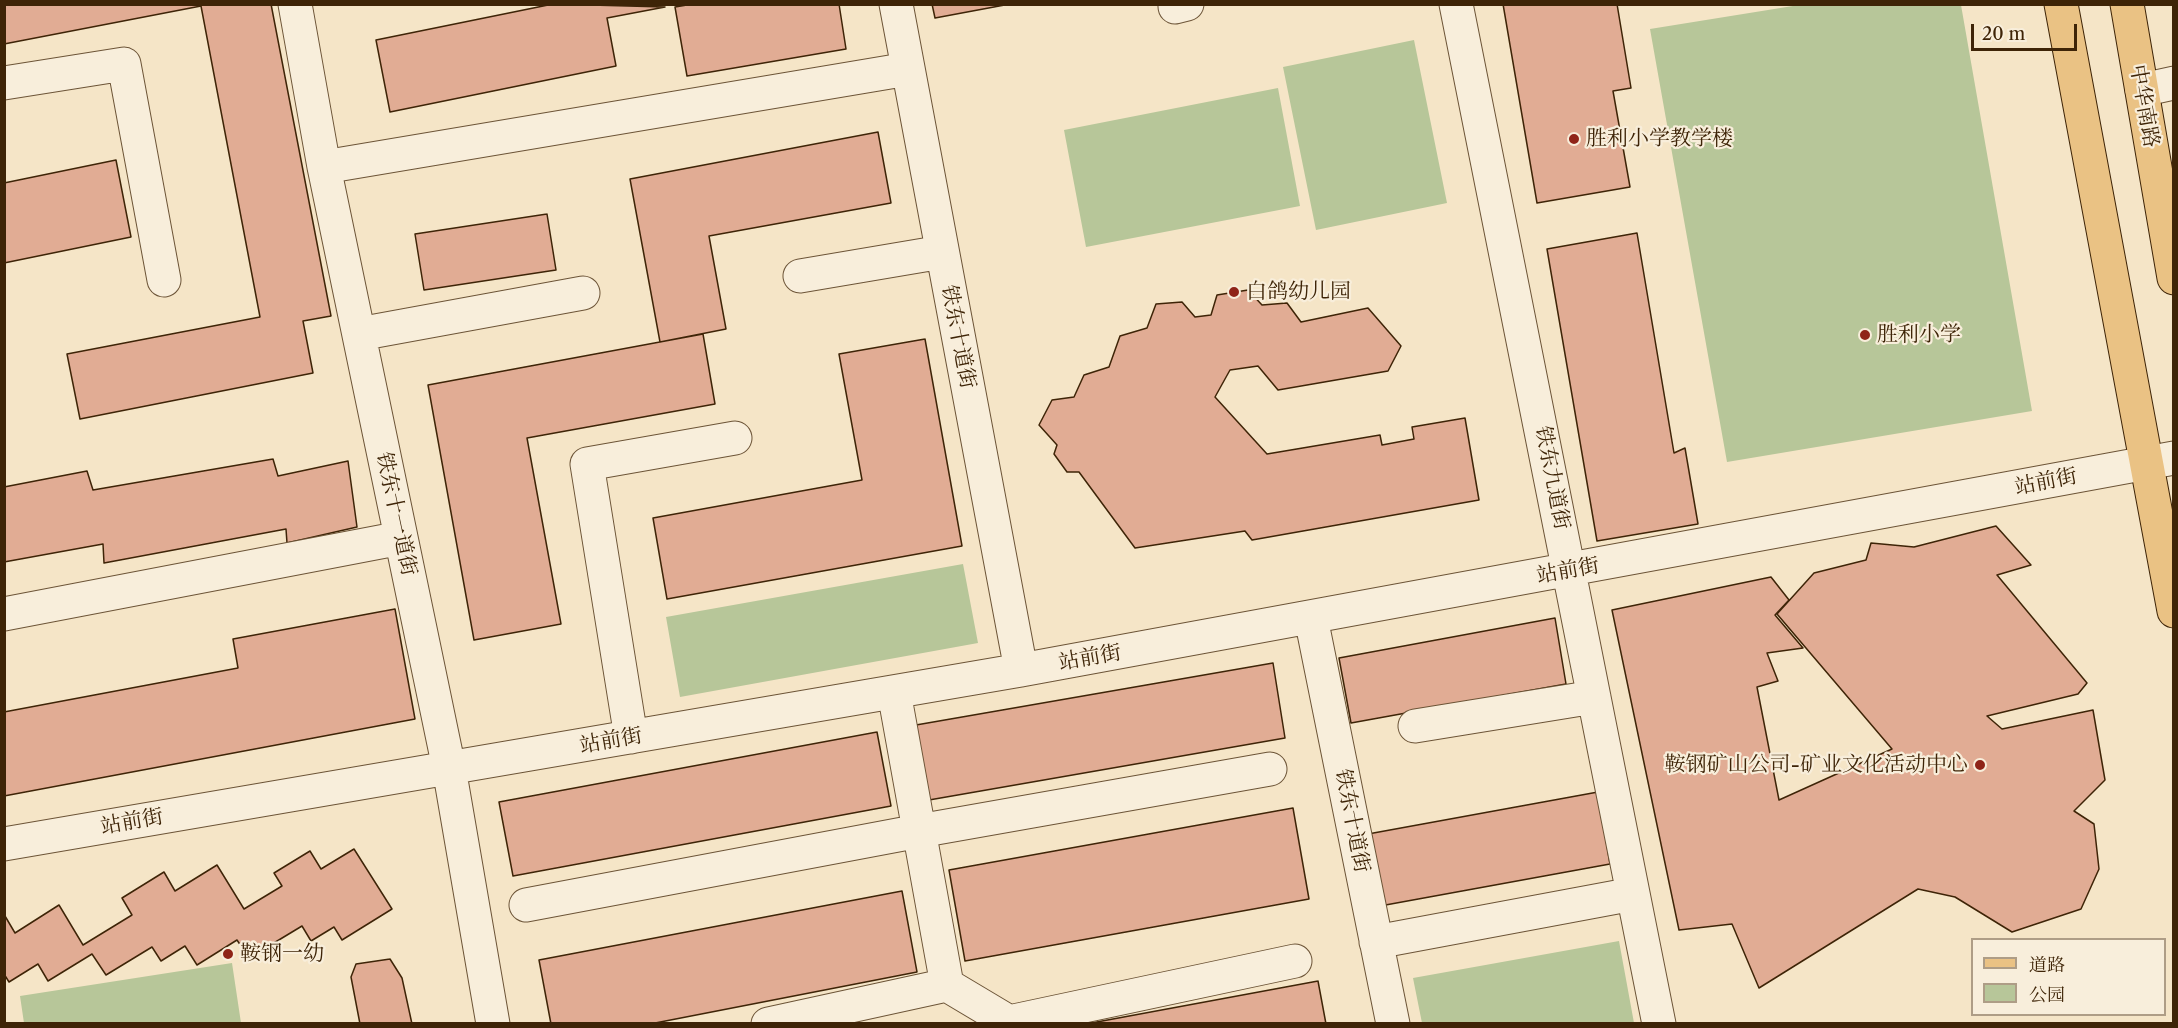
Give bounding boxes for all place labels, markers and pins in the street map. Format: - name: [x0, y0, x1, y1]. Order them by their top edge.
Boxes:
- place label: 胜利小学教学楼: [1586, 126, 1733, 152]
- marker: 胜利小学教学楼: [1567, 132, 1581, 146]
- place label: 白鸽幼儿园: [1246, 279, 1351, 305]
- marker: 白鸽幼儿园: [1227, 285, 1241, 299]
- place label: 胜利小学: [1877, 322, 1961, 348]
- marker: 胜利小学: [1858, 328, 1872, 342]
- place label: 鞍钢矿山公司-矿业文化活动中心: [1664, 752, 1968, 778]
- marker: 鞍钢矿山公司-矿业文化活动中心: [1973, 758, 1987, 772]
- place label: 鞍钢一幼: [240, 941, 324, 967]
- marker: 鞍钢一幼: [221, 947, 235, 961]

